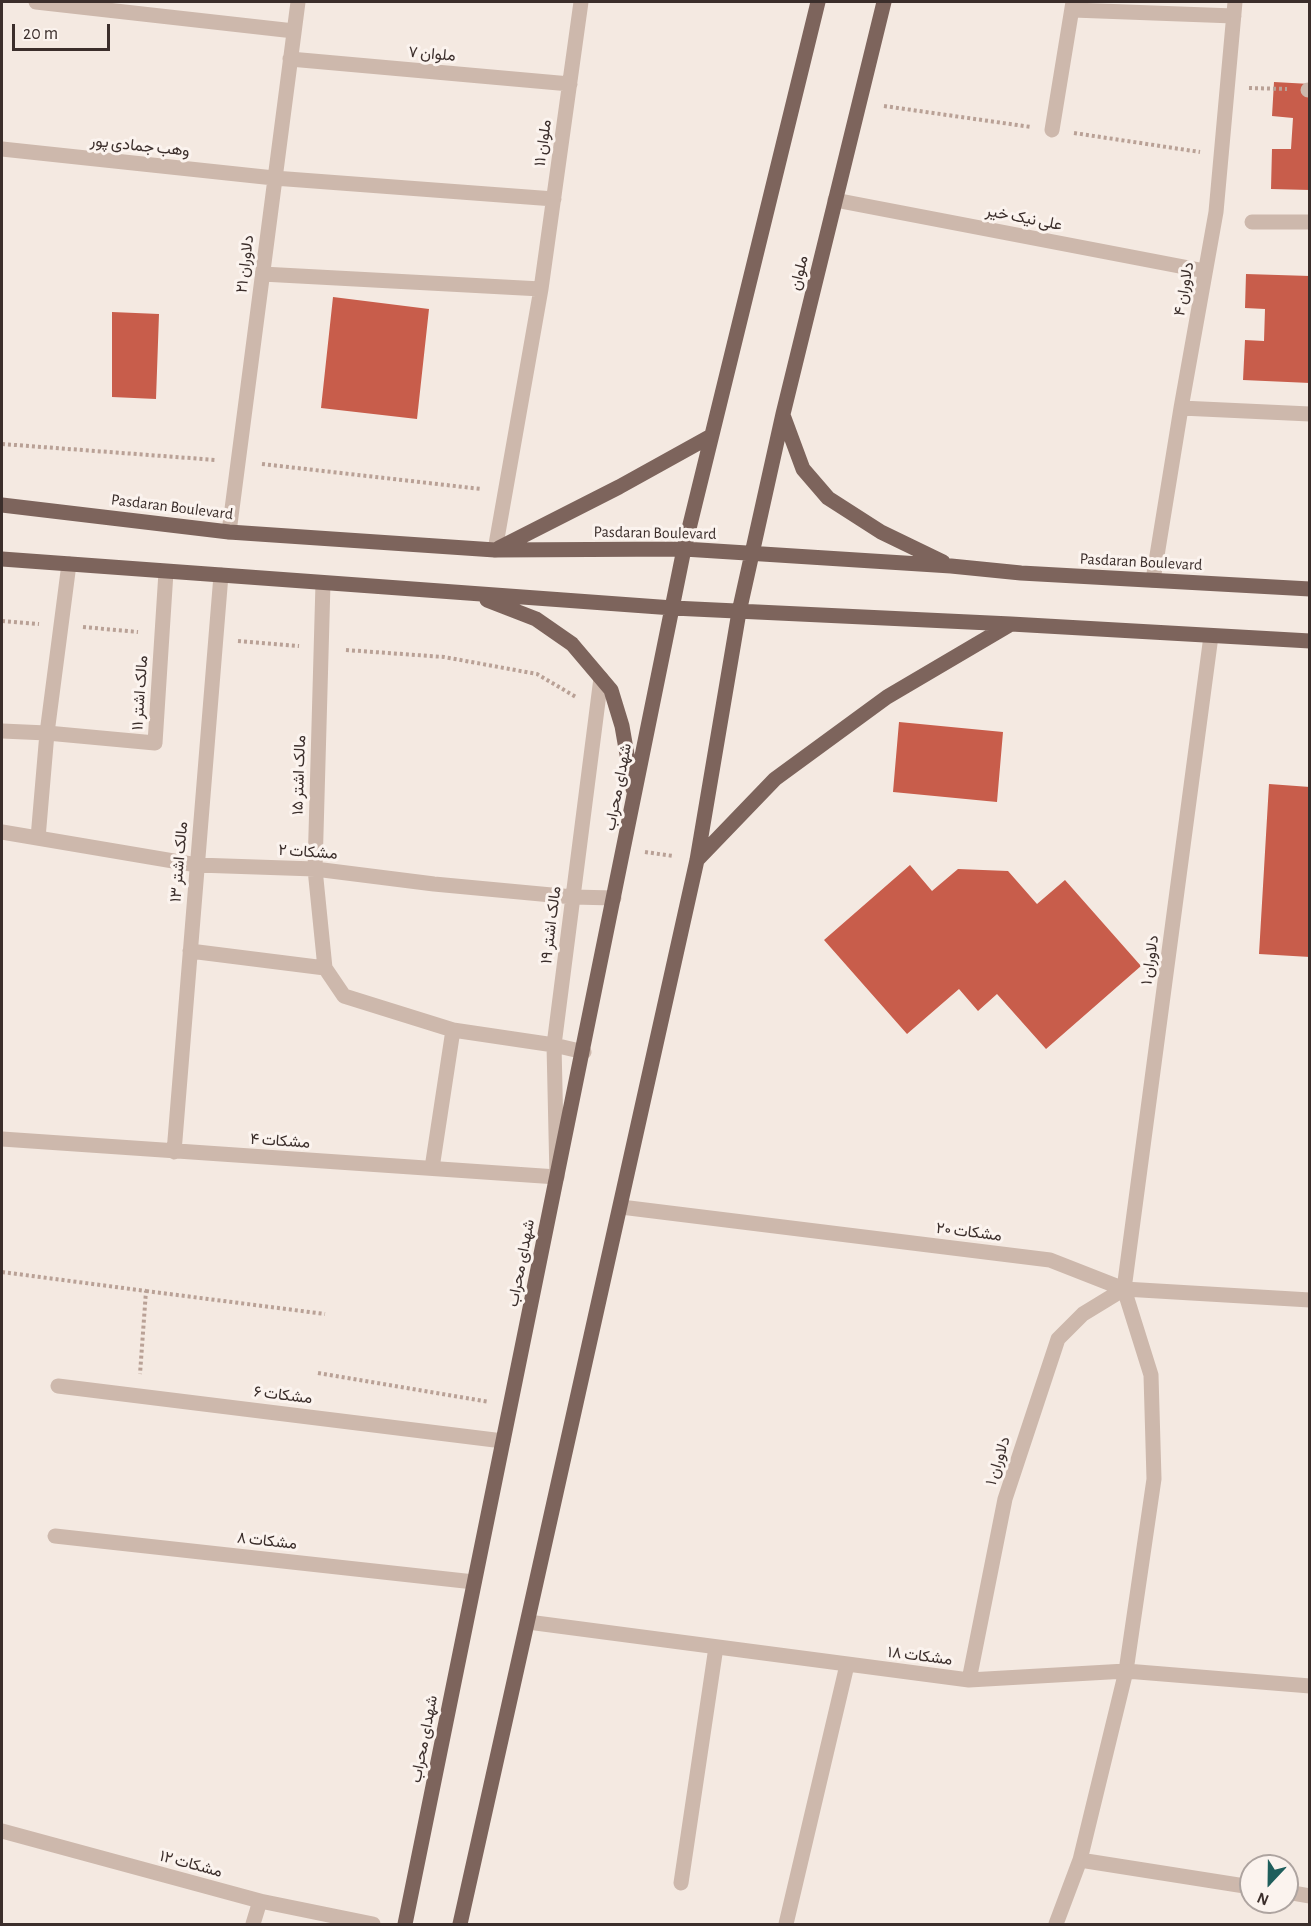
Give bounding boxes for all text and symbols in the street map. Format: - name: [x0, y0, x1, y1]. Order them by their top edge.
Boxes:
- scale bar: [15, 12, 112, 50]
- text: 20 m: [23, 25, 58, 43]
- street label: ملوان ۷: [408, 42, 456, 66]
- street label: ملوان ۱۱: [530, 118, 556, 168]
- street label: وهب جمادی پور: [89, 131, 191, 161]
- street label: علی نیک خیر: [984, 201, 1064, 235]
- street label: دلاوران ۲۱: [232, 234, 258, 294]
- street label: ملوان: [785, 254, 813, 292]
- street label: دلاوران ۴: [1170, 260, 1198, 318]
- street label: Pasdaran Boulevard: [110, 490, 234, 524]
- street label: Pasdaran Boulevard: [593, 522, 717, 544]
- street label: Pasdaran Boulevard: [1079, 549, 1203, 575]
- street label: مالک اشتر ۱۱: [128, 655, 152, 731]
- street label: مالک اشتر ۱۵: [288, 735, 310, 815]
- street label: شهدای محراب: [600, 742, 636, 832]
- street label: مالک اشتر ۱۳: [166, 821, 192, 903]
- street label: مشکات ۲: [278, 840, 338, 864]
- street label: مالک اشتر ۱۹: [537, 885, 565, 965]
- street label: دلاوران ۱: [1137, 934, 1163, 986]
- street label: مشکات ۴: [249, 1129, 311, 1153]
- street label: شهدای محراب: [503, 1218, 539, 1308]
- street label: مشکات ۲۰: [935, 1218, 1003, 1246]
- street label: مشکات ۶: [253, 1382, 313, 1408]
- street label: دلاوران ۱: [982, 1434, 1014, 1488]
- street label: مشکات ۸: [236, 1528, 298, 1554]
- street label: مشکات ۱۸: [887, 1643, 953, 1669]
- street label: شهدای محراب: [406, 1694, 442, 1784]
- street label: مشکات ۱۲: [158, 1846, 224, 1882]
- north arrow: [1239, 1854, 1299, 1914]
- text: N: [1255, 1889, 1271, 1908]

